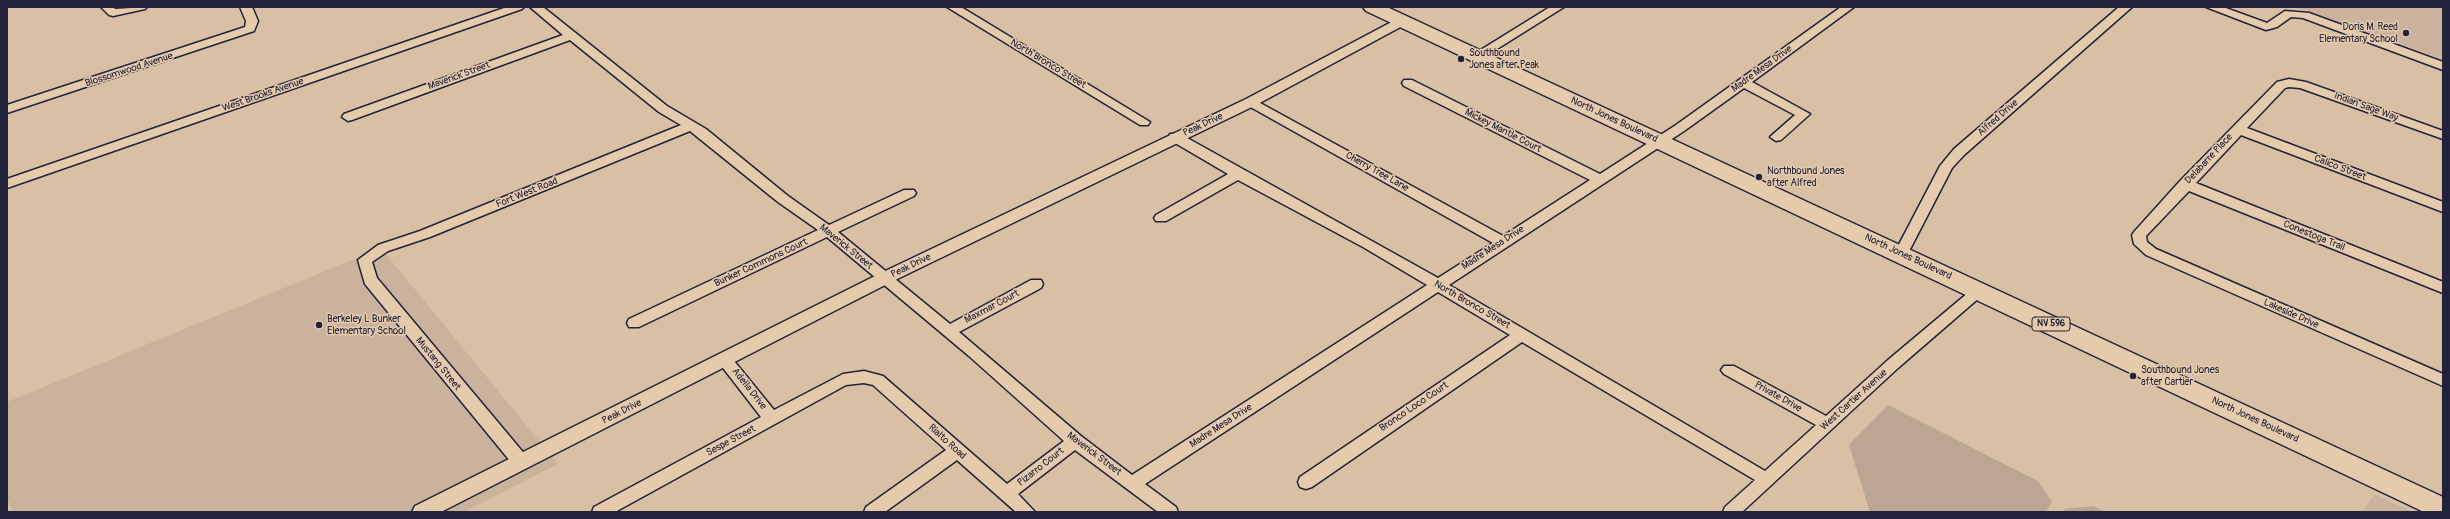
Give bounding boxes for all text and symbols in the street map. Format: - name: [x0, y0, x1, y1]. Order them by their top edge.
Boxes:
- place label: Doris M. Reed Elementary School: [2319, 21, 2398, 44]
- marker: Doris M. Reed Elementary School: [2401, 28, 2411, 38]
- street label: North Bronco Street: [1008, 37, 1088, 91]
- street label: Madre Mesa Drive: [1729, 43, 1795, 95]
- place label: Southbound Jones after Peak: [1469, 47, 1539, 70]
- street label: Blossomwood Avenue: [84, 50, 174, 90]
- marker: Southbound Jones after Peak: [1456, 54, 1466, 64]
- street label: Maverick Street: [426, 59, 492, 93]
- street label: West Brooks Avenue: [221, 75, 305, 115]
- street label: Indian Sage Way: [2332, 90, 2400, 124]
- street label: North Jones Boulevard: [1569, 95, 1659, 145]
- street label: Alfred Drive: [1975, 97, 2021, 139]
- street label: Mickey Mantle Court: [1463, 106, 1543, 156]
- street label: Peak Drive: [1181, 111, 1225, 139]
- street label: Delabarre Place: [2183, 131, 2235, 187]
- street label: Cherry Tree Lane: [1343, 150, 1411, 194]
- street label: Calico Street: [2312, 153, 2368, 183]
- place label: Northbound Jones after Alfred: [1767, 165, 1845, 188]
- marker: Northbound Jones after Alfred: [1754, 172, 1764, 182]
- street label: Fort West Road: [494, 175, 560, 211]
- street label: Conestoga Trail: [2281, 218, 2347, 254]
- street label: Maverick Street: [817, 222, 875, 272]
- street label: Madre Mesa Drive: [1460, 223, 1526, 273]
- street label: North Jones Boulevard: [1863, 232, 1953, 282]
- street label: Bunker Commons Court: [712, 236, 810, 290]
- street label: Peak Drive: [889, 251, 933, 281]
- street label: North Bronco Street: [1432, 278, 1512, 332]
- street label: Maxmar Court: [963, 288, 1021, 326]
- street label: Lakeside Drive: [2262, 297, 2320, 331]
- place label: Berkeley L Bunker Elementary School: [327, 313, 406, 336]
- road number: NV 596: [2032, 317, 2070, 331]
- marker: Berkeley L Bunker Elementary School: [314, 320, 324, 330]
- street label: Mustang Street: [413, 335, 463, 393]
- place label: Southbound Jones after Cartier: [2141, 364, 2219, 388]
- street label: Adella Drive: [729, 366, 769, 412]
- street label: West Cartier Avenue: [1818, 367, 1890, 433]
- marker: Southbound Jones after Cartier: [2128, 371, 2138, 381]
- street label: Private Drive: [1752, 379, 1804, 415]
- street label: Bronco Loco Court: [1377, 380, 1451, 434]
- street label: North Jones Boulevard: [2210, 395, 2300, 445]
- street label: Peak Drive: [600, 397, 644, 427]
- street label: Madre Mesa Drive: [1188, 401, 1254, 451]
- street label: Rialto Road: [926, 422, 968, 462]
- street label: Sespe Street: [704, 423, 758, 459]
- street label: Maverick Street: [1064, 430, 1124, 478]
- street label: Pizarro Court: [1015, 445, 1067, 489]

